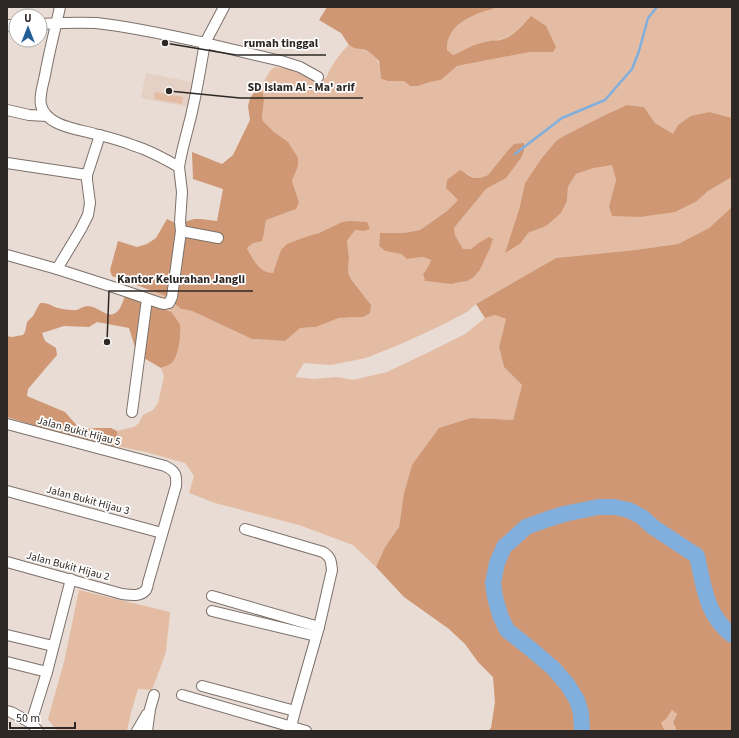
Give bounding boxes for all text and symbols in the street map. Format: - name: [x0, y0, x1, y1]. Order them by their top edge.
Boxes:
- north arrow: [8, 8, 48, 48]
- text: U: [24, 11, 32, 26]
- callout: rumah tinggal: [236, 31, 326, 55]
- text: rumah tinggal: [244, 35, 319, 52]
- callout: SD Islam Al - Ma' arif: [240, 74, 363, 98]
- text: SD Islam Al - Ma' arif: [247, 79, 355, 96]
- callout: Kantor Kelurahan Jangli: [109, 267, 253, 291]
- text: Kantor Kelurahan Jangli: [117, 271, 245, 288]
- street label: Jalan Bukit Hijau 5: [36, 413, 122, 449]
- street label: Jalan Bukit Hijau 3: [45, 482, 131, 518]
- street label: Jalan Bukit Hijau 2: [25, 548, 111, 584]
- scale bar: [10, 704, 75, 730]
- text: 50 m: [16, 710, 40, 727]

